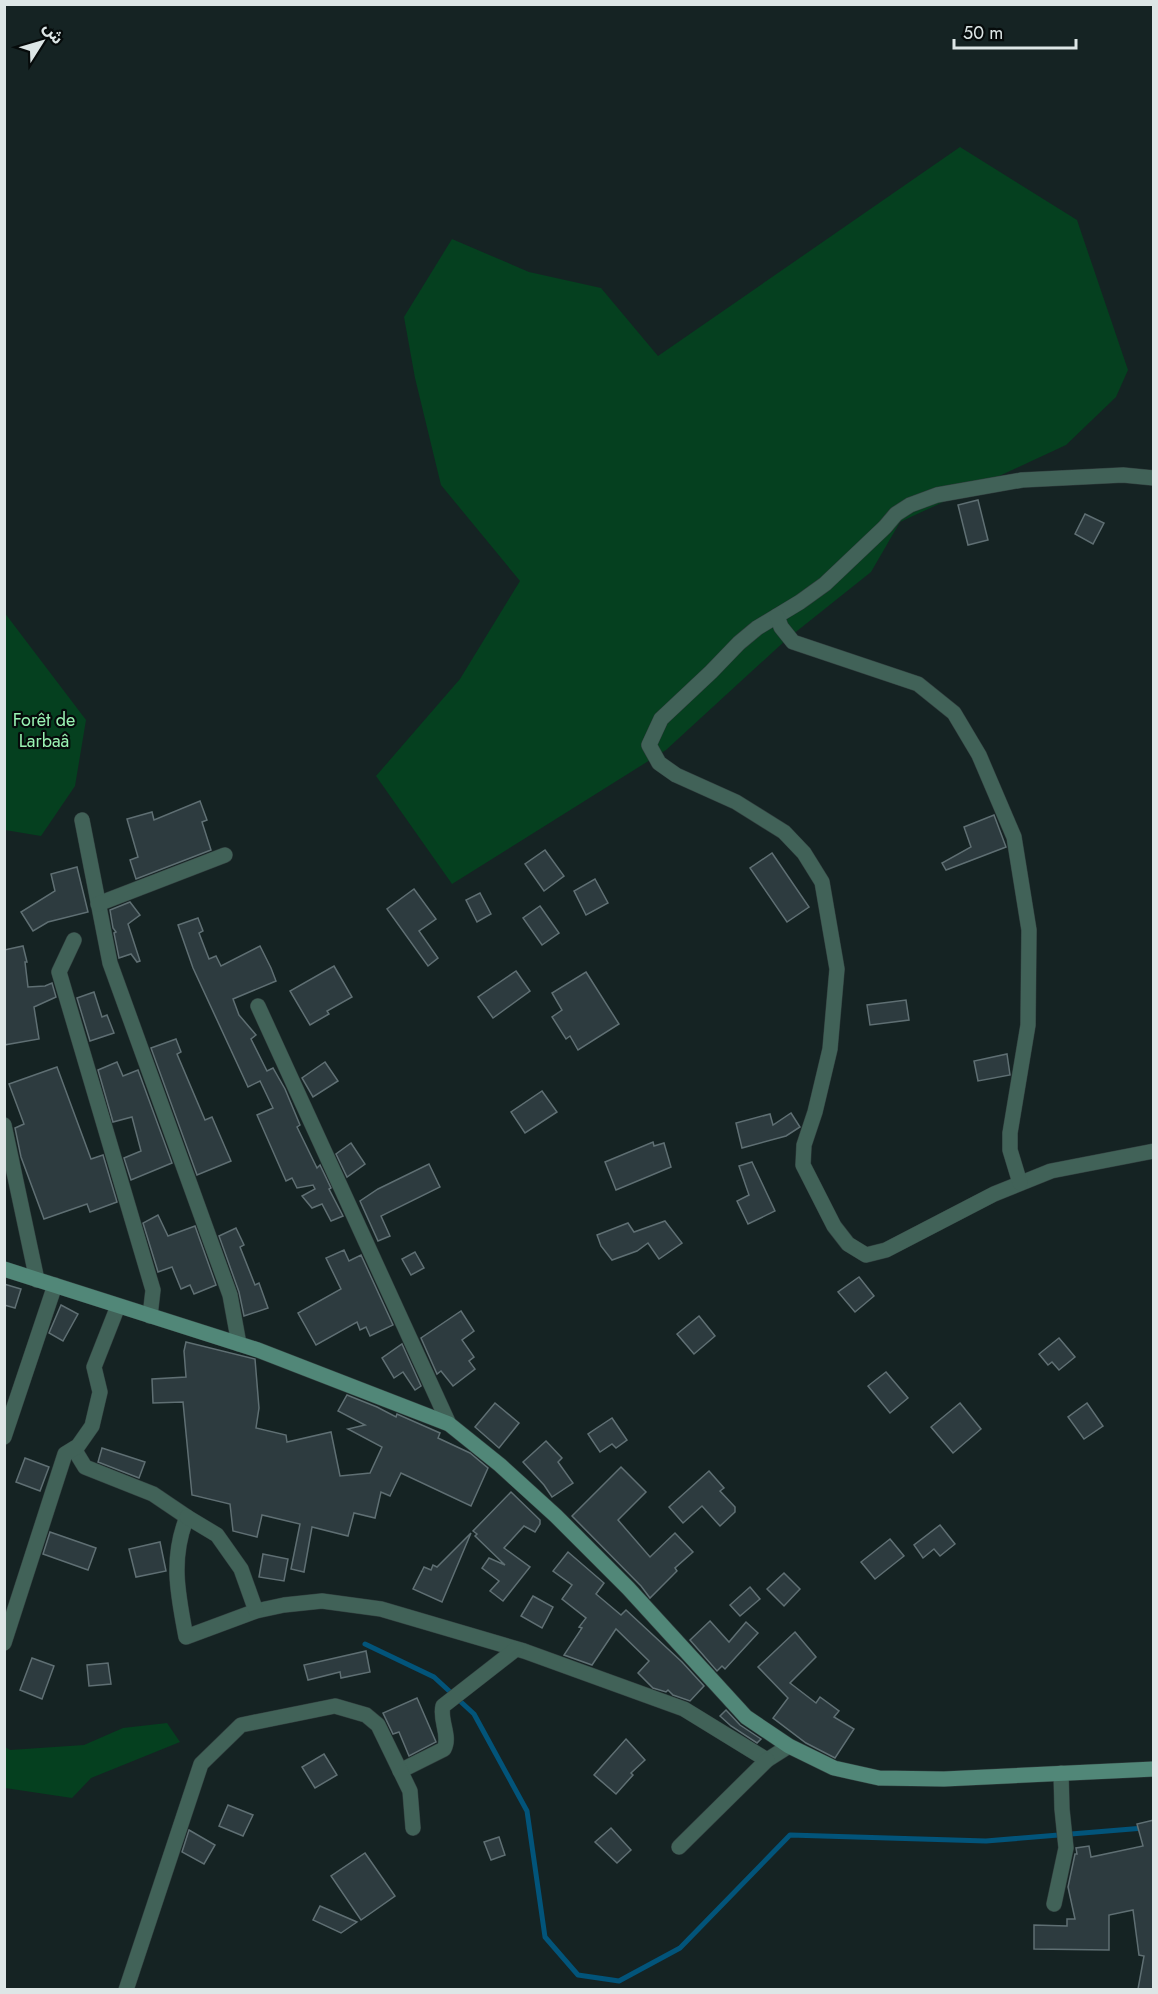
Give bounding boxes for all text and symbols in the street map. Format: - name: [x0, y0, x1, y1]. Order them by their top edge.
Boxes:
- north arrow: [12, 12, 72, 72]
- scale bar: [954, 12, 1076, 50]
- text: ش: [38, 18, 69, 49]
- text: 50 m: [963, 20, 1003, 46]
- park label: Forêt de Larbaâ: [13, 707, 75, 754]

